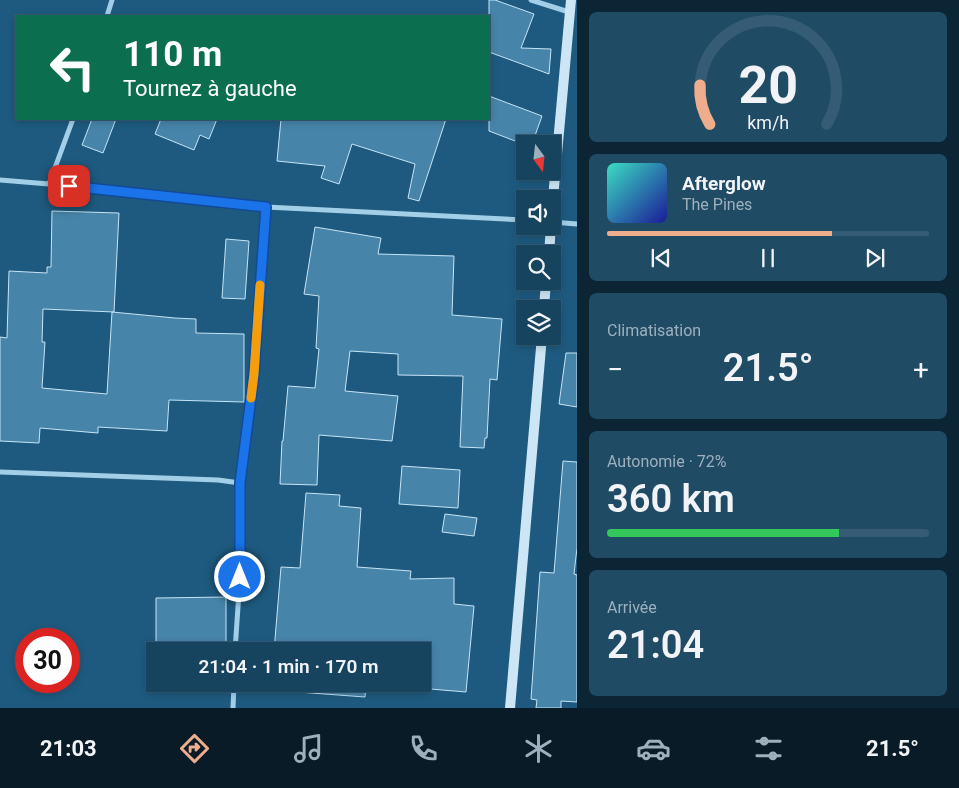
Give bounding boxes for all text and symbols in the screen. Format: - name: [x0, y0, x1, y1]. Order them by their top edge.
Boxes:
- text: 110 m: [123, 34, 222, 75]
- icon: left: [40, 35, 105, 100]
- text: 20: [738, 55, 798, 116]
- text: Tournez à gauche: [123, 76, 297, 101]
- text: km/h: [747, 112, 789, 133]
- north arrow: [516, 135, 561, 180]
- map controls: [516, 135, 561, 345]
- pin: [48, 165, 90, 207]
- icon: arrive: [55, 172, 83, 200]
- text: Afterglow: [682, 172, 766, 195]
- button: sound: [516, 190, 561, 235]
- text: The Pines: [682, 195, 752, 214]
- icon: previous: [647, 244, 675, 272]
- icon: pause: [754, 244, 782, 272]
- icon: next: [861, 244, 889, 272]
- button: search: [516, 245, 561, 290]
- button: layers: [516, 300, 561, 345]
- text: Climatisation: [607, 321, 701, 340]
- text: 21.5°: [723, 346, 813, 390]
- text: −: [607, 353, 623, 386]
- text: +: [913, 353, 929, 386]
- text: Autonomie · 72%: [607, 452, 727, 471]
- text: 360 km: [607, 477, 735, 521]
- position arrow: [213, 550, 265, 602]
- text: Arrivée: [607, 598, 657, 617]
- text: 21:04: [607, 623, 704, 667]
- speed limit sign: 30: [15, 628, 80, 693]
- text: 21:04 · 1 min · 170 m: [198, 655, 379, 678]
- icon: directions: [177, 731, 212, 766]
- icon: music: [291, 731, 326, 766]
- icon: phone: [406, 731, 441, 766]
- icon: climate: [521, 731, 556, 766]
- icon: car: [636, 731, 671, 766]
- icon: filters: [751, 731, 786, 766]
- text: 21:03: [40, 736, 97, 761]
- text: 21.5°: [866, 736, 919, 761]

